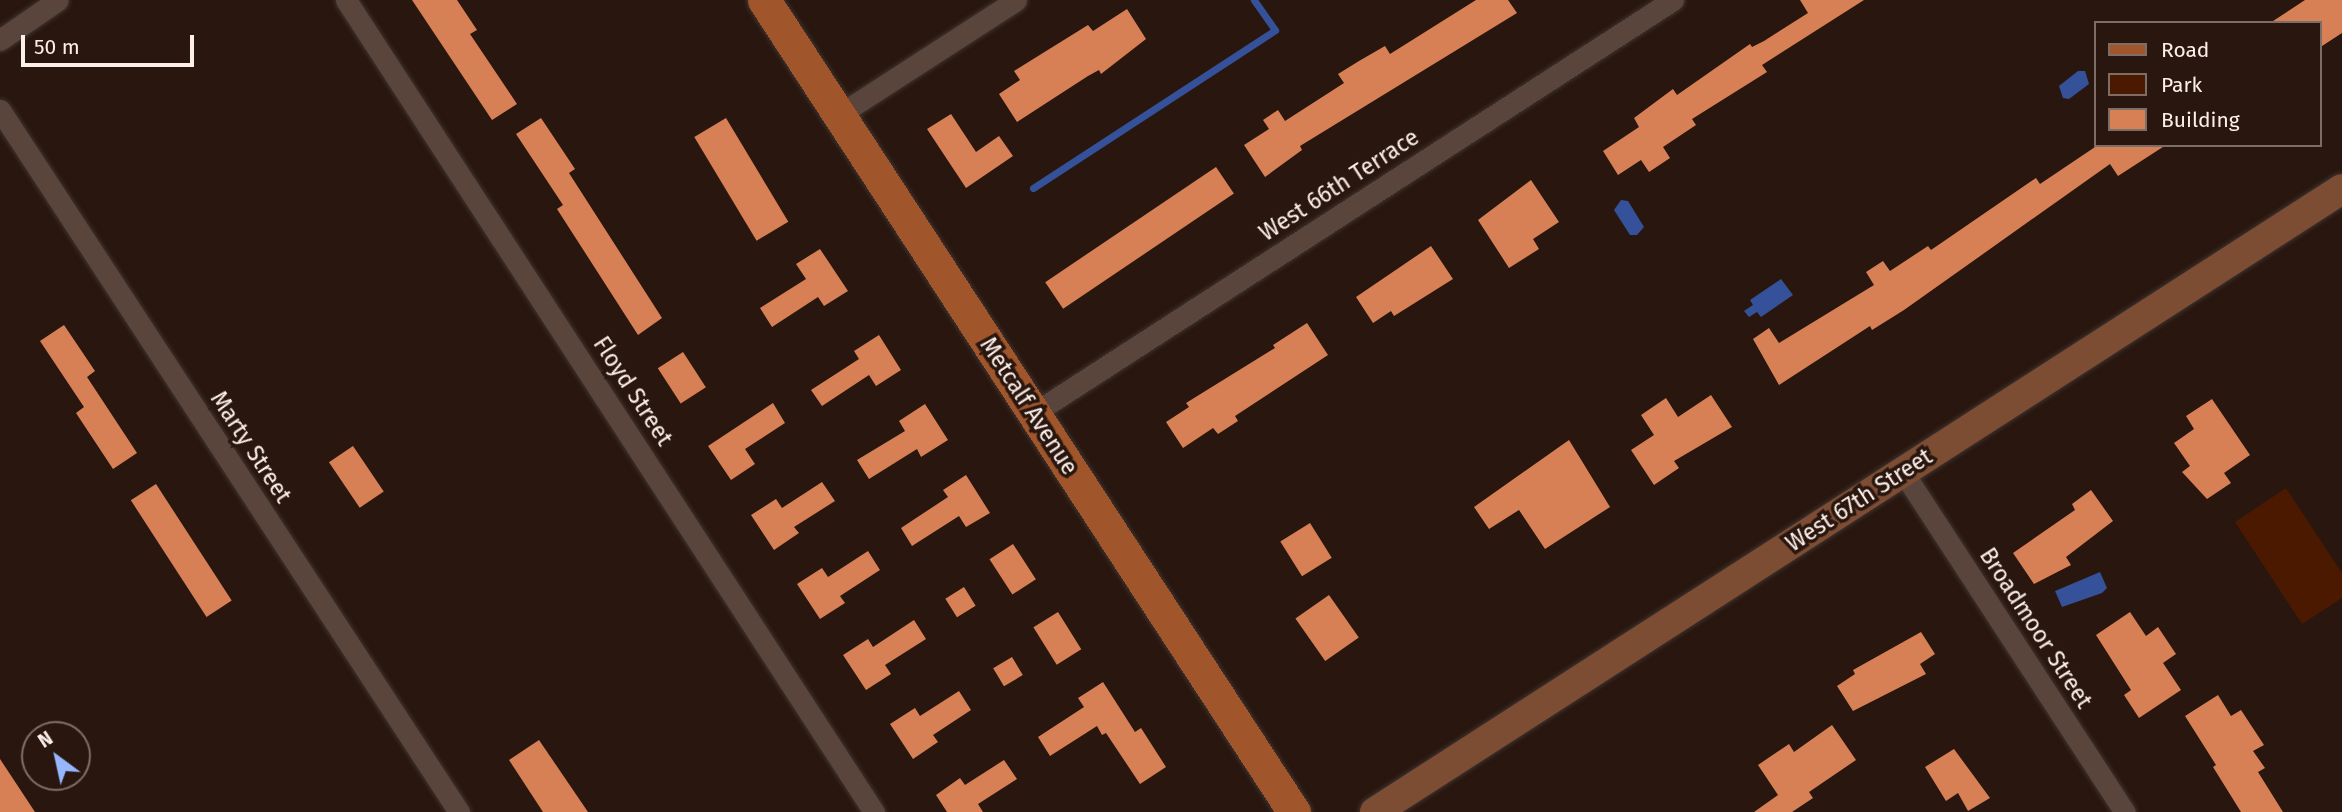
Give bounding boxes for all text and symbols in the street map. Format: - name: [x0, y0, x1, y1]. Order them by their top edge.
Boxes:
- scale bar: [24, 21, 198, 65]
- legend: [2094, 21, 2321, 147]
- text: 50 m: [34, 34, 80, 60]
- text: Road: [2161, 37, 2209, 63]
- text: Park: [2161, 72, 2202, 98]
- text: Building: [2161, 107, 2240, 133]
- street label: West 66th Terrace: [1254, 123, 1424, 247]
- street label: Floyd Street: [588, 331, 678, 451]
- street label: Metcalf Avenue: [974, 332, 1084, 480]
- street label: Marty Street: [205, 386, 297, 508]
- street label: West 67th Street: [1781, 443, 1937, 557]
- street label: Broadmoor Street: [1974, 543, 2098, 713]
- north arrow: [21, 721, 91, 791]
- text: N: [34, 727, 57, 753]

